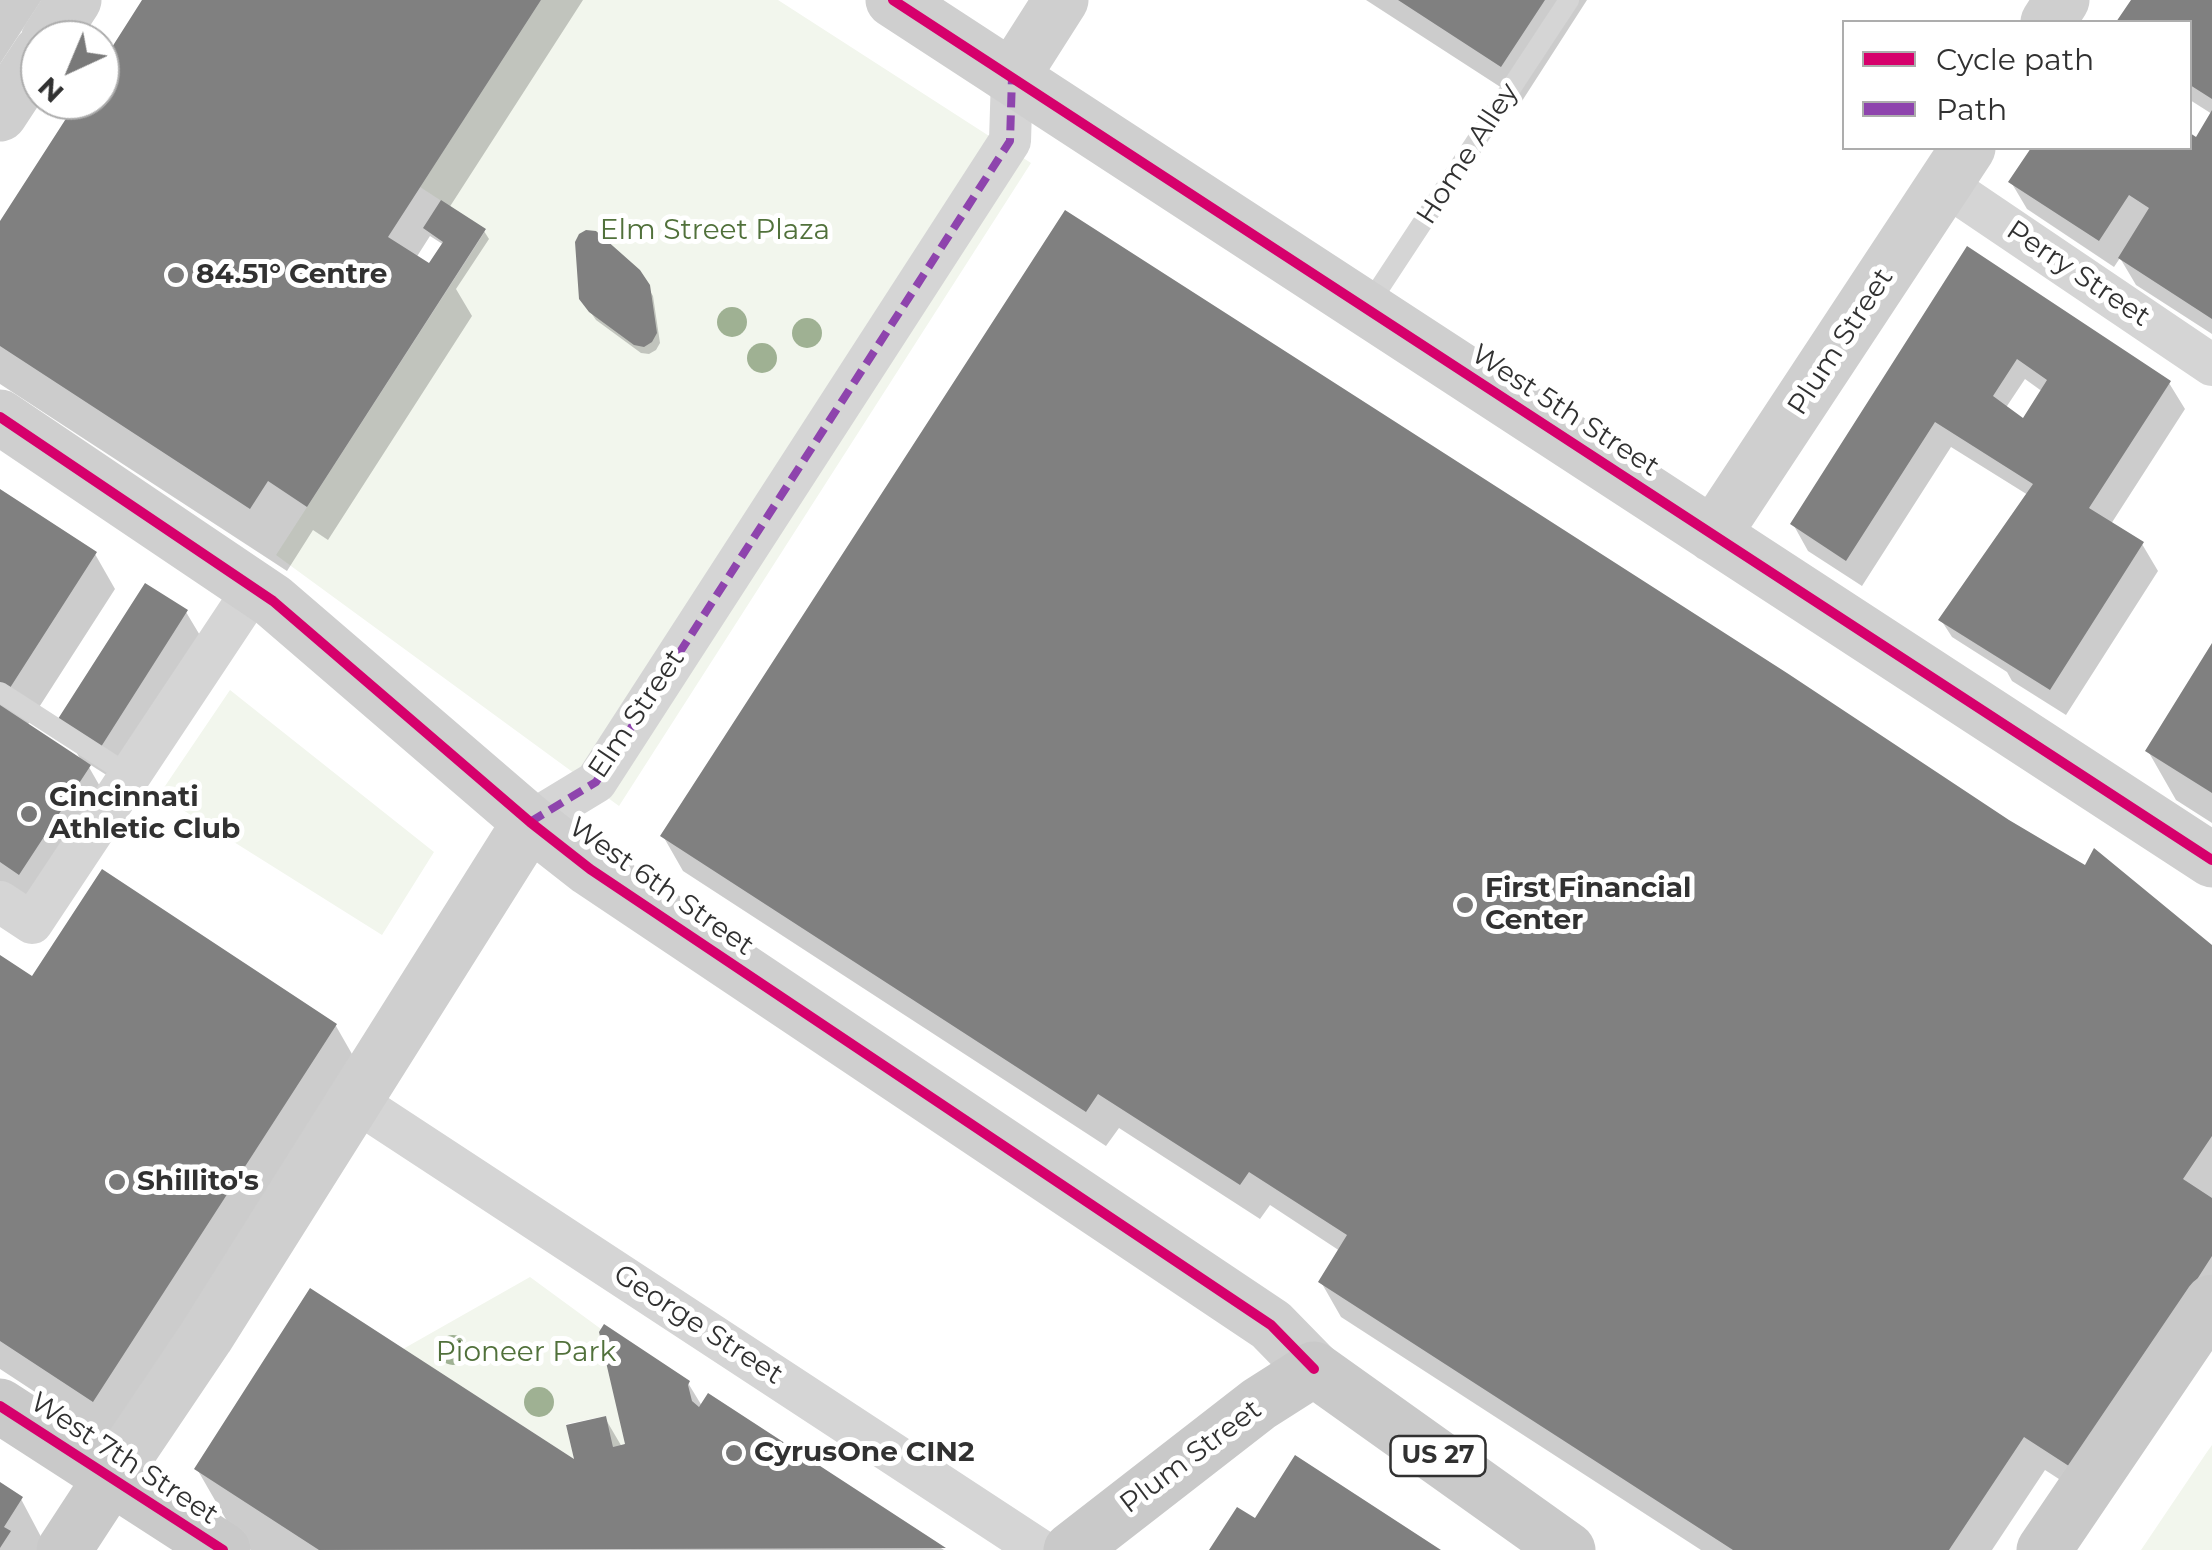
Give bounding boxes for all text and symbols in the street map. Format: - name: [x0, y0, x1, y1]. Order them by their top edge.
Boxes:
- north arrow: [20, 20, 120, 120]
- legend: [1842, 20, 2192, 150]
- text: Cycle path: [1936, 41, 2094, 78]
- text: N: [31, 70, 70, 110]
- street label: Home Alley: [1410, 77, 1526, 231]
- text: Path: [1936, 91, 2007, 128]
- park label: Elm Street Plaza: [600, 214, 830, 248]
- street label: Perry Street: [2000, 214, 2156, 334]
- place label: 84.51° Centre: [196, 258, 387, 292]
- street label: Plum Street: [1781, 262, 1901, 422]
- marker: 84.51° Centre: [165, 264, 187, 286]
- street label: West 5th Street: [1465, 338, 1665, 484]
- street label: Elm Street: [582, 643, 692, 785]
- place label: Cincinnati Athletic Club: [49, 781, 240, 847]
- marker: Cincinnati Athletic Club: [18, 803, 40, 825]
- street label: West 6th Street: [562, 811, 760, 963]
- place label: First Financial Center: [1485, 872, 1691, 938]
- marker: First Financial Center: [1454, 894, 1476, 916]
- place label: Shillito's: [137, 1165, 259, 1199]
- marker: Shillito's: [106, 1171, 128, 1193]
- street label: George Street: [607, 1258, 789, 1392]
- park label: Pioneer Park: [436, 1336, 616, 1370]
- street label: West 7th Street: [24, 1386, 224, 1532]
- street label: Plum Street: [1114, 1393, 1268, 1521]
- place label: CyrusOne CIN2: [754, 1436, 974, 1470]
- road number: US 27: [1390, 1436, 1486, 1476]
- marker: CyrusOne CIN2: [723, 1442, 745, 1464]

